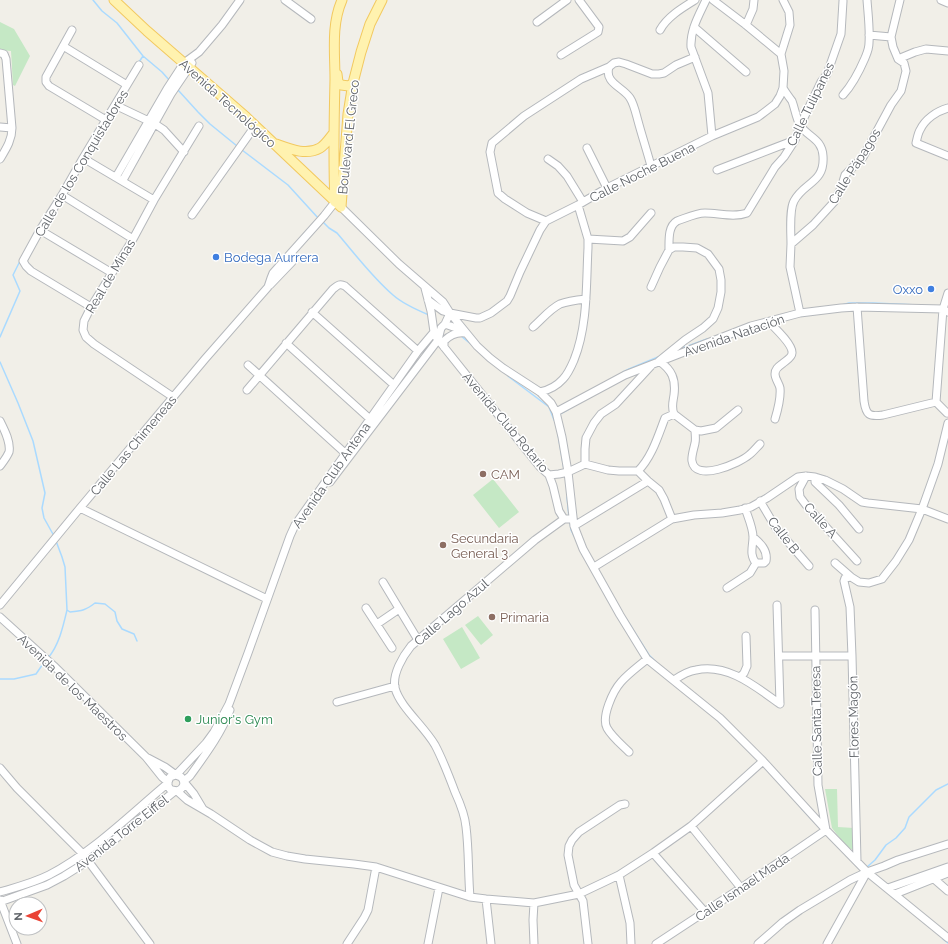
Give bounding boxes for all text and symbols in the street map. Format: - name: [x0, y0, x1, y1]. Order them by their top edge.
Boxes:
- street label: Avenida Tecnológico: [176, 56, 279, 151]
- street label: Calle Tulipanes: [784, 60, 837, 148]
- street label: Boulevard El Greco: [335, 79, 362, 195]
- street label: Calle de los Conquistadores: [32, 87, 131, 239]
- street label: Calle Pápagos: [825, 126, 884, 207]
- street label: Calle Noche Buena: [587, 139, 697, 205]
- street label: Real de Minas: [82, 237, 138, 316]
- place label: Bodega Aurrera: [224, 250, 319, 265]
- marker: Bodega Aurrera: [211, 252, 221, 262]
- place label: Oxxo: [893, 282, 923, 297]
- marker: Oxxo: [926, 284, 936, 294]
- street label: Avenida Natación: [682, 311, 786, 360]
- street label: Avenida Club Rotario: [460, 369, 552, 475]
- street label: Calle Las Chimeneas: [87, 392, 180, 498]
- street label: Avenida Club Antena: [289, 420, 374, 531]
- place label: CAM: [491, 467, 520, 482]
- marker: CAM: [478, 469, 488, 479]
- street label: Calle A: [801, 500, 841, 541]
- street label: Calle B: [765, 514, 803, 557]
- place label: Secundaria General 3: [451, 531, 519, 561]
- marker: Secundaria General 3: [438, 540, 448, 550]
- street label: Calle Lago Azul: [411, 576, 492, 649]
- place label: Primaria: [500, 610, 549, 625]
- marker: Primaria: [487, 612, 497, 622]
- street label: Avenida de los Maestros: [15, 631, 131, 744]
- street label: Calle Santa Teresa: [808, 666, 825, 776]
- street label: Flores Magón: [845, 676, 862, 758]
- place label: Junior's Gym: [196, 712, 273, 727]
- marker: Junior's Gym: [183, 714, 193, 724]
- street label: Avenida Torre Eiffel: [72, 792, 171, 875]
- street label: Calle Ismael Mada: [692, 850, 792, 924]
- north arrow: [8, 896, 48, 936]
- text: N: [12, 912, 25, 921]

